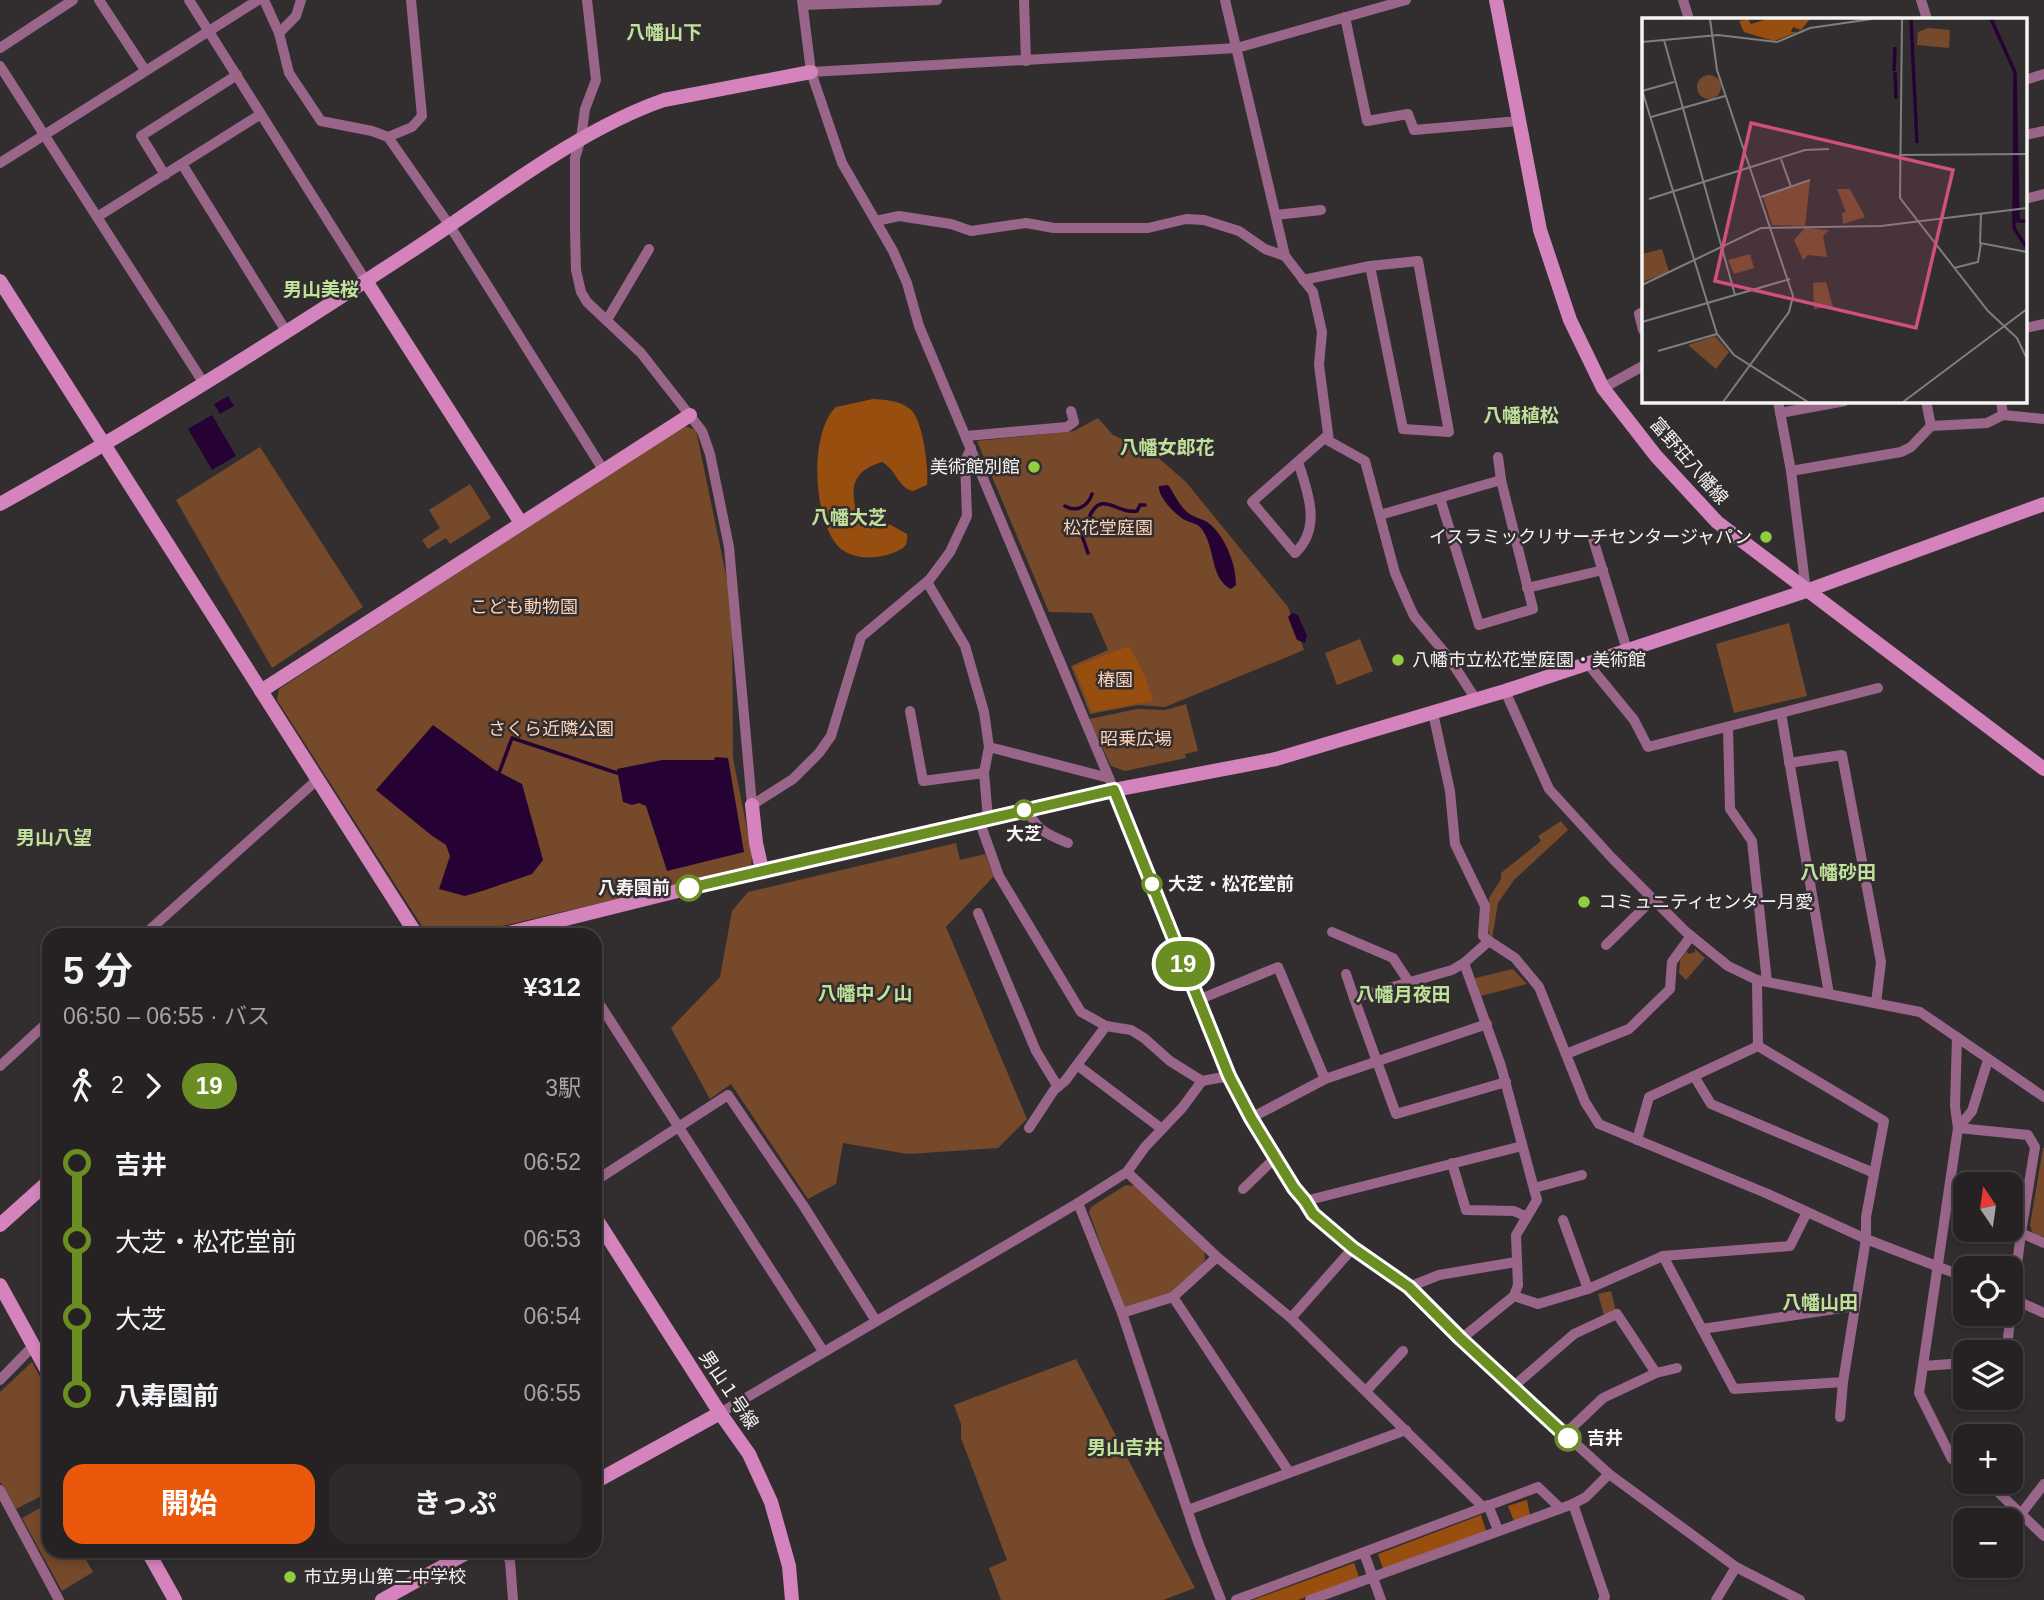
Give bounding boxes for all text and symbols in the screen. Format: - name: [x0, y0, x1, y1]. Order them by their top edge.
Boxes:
- inset map: [1642, 18, 2026, 402]
- district label: 八幡山下: [626, 22, 702, 43]
- district label: 男山美桜: [283, 279, 359, 300]
- district label: 八幡植松: [1483, 405, 1559, 426]
- street label: 富野荘八幡線: [1646, 414, 1732, 508]
- district label: 八幡女郎花: [1119, 437, 1215, 458]
- place label: 美術館別館: [930, 457, 1020, 477]
- marker: 美術館別館: [1026, 459, 1042, 475]
- district label: 八幡大芝: [811, 507, 887, 528]
- park label: 松花堂庭園: [1063, 518, 1153, 538]
- place label: イスラミックリサーチセンタージャパン: [1429, 527, 1752, 547]
- marker: イスラミックリサーチセンタージャパン: [1758, 529, 1774, 545]
- park label: こども動物園: [470, 597, 578, 617]
- place label: 八幡市立松花堂庭園・美術館: [1412, 650, 1646, 670]
- marker: 八幡市立松花堂庭園・美術館: [1390, 652, 1406, 668]
- park label: 椿園: [1097, 670, 1133, 690]
- park label: さくら近隣公園: [488, 719, 614, 739]
- park label: 昭乗広場: [1100, 729, 1172, 749]
- marker: 大芝: [1014, 800, 1034, 820]
- place label: 大芝: [1006, 824, 1042, 844]
- district label: 男山八望: [16, 827, 92, 848]
- district label: 八幡砂田: [1800, 862, 1876, 883]
- marker: 大芝・松花堂前: [1142, 874, 1162, 894]
- place label: 大芝・松花堂前: [1168, 874, 1294, 894]
- marker: 八寿園前: [676, 875, 702, 901]
- place label: 八寿園前: [598, 878, 670, 898]
- place label: コミュニティセンター月愛: [1598, 892, 1813, 912]
- marker: コミュニティセンター月愛: [1576, 894, 1592, 910]
- line badge: 19: [1152, 941, 1214, 987]
- text: 5 分: [63, 950, 133, 992]
- text: 19: [1170, 950, 1196, 977]
- text: ¥312: [523, 972, 581, 1002]
- district label: 八幡中ノ山: [817, 983, 913, 1004]
- district label: 八幡月夜田: [1355, 984, 1451, 1005]
- text: 06:50 – 06:55 · バス: [63, 1003, 270, 1029]
- icon: walk: [63, 1067, 101, 1105]
- icon: forward: [134, 1067, 172, 1105]
- text: 2: [111, 1072, 124, 1098]
- text: 19: [196, 1072, 223, 1099]
- text: 3駅: [545, 1075, 581, 1101]
- text: 06:52: [523, 1149, 581, 1175]
- text: 吉井: [115, 1150, 167, 1180]
- north arrow: [1953, 1172, 2023, 1242]
- map controls: [1953, 1172, 2023, 1578]
- text: 06:53: [523, 1226, 581, 1252]
- text: 大芝・松花堂前: [115, 1227, 297, 1257]
- button: locate: [1953, 1256, 2023, 1326]
- district label: 八幡山田: [1782, 1292, 1858, 1313]
- text: 06:54: [523, 1303, 581, 1329]
- text: 大芝: [115, 1304, 167, 1334]
- button: layers: [1953, 1340, 2023, 1410]
- street label: 男山１号線: [696, 1347, 762, 1433]
- text: 06:55: [523, 1380, 581, 1406]
- text: 八寿園前: [115, 1381, 219, 1411]
- button: +: [1953, 1424, 2023, 1494]
- marker: 吉井: [1555, 1425, 1581, 1451]
- place label: 吉井: [1587, 1428, 1623, 1448]
- district label: 男山吉井: [1087, 1437, 1163, 1458]
- button: 開始: [63, 1464, 315, 1544]
- button: きっぷ: [329, 1464, 581, 1544]
- button: −: [1953, 1508, 2023, 1578]
- place label: 市立男山第二中学校: [304, 1567, 466, 1587]
- marker: 市立男山第二中学校: [282, 1569, 298, 1585]

